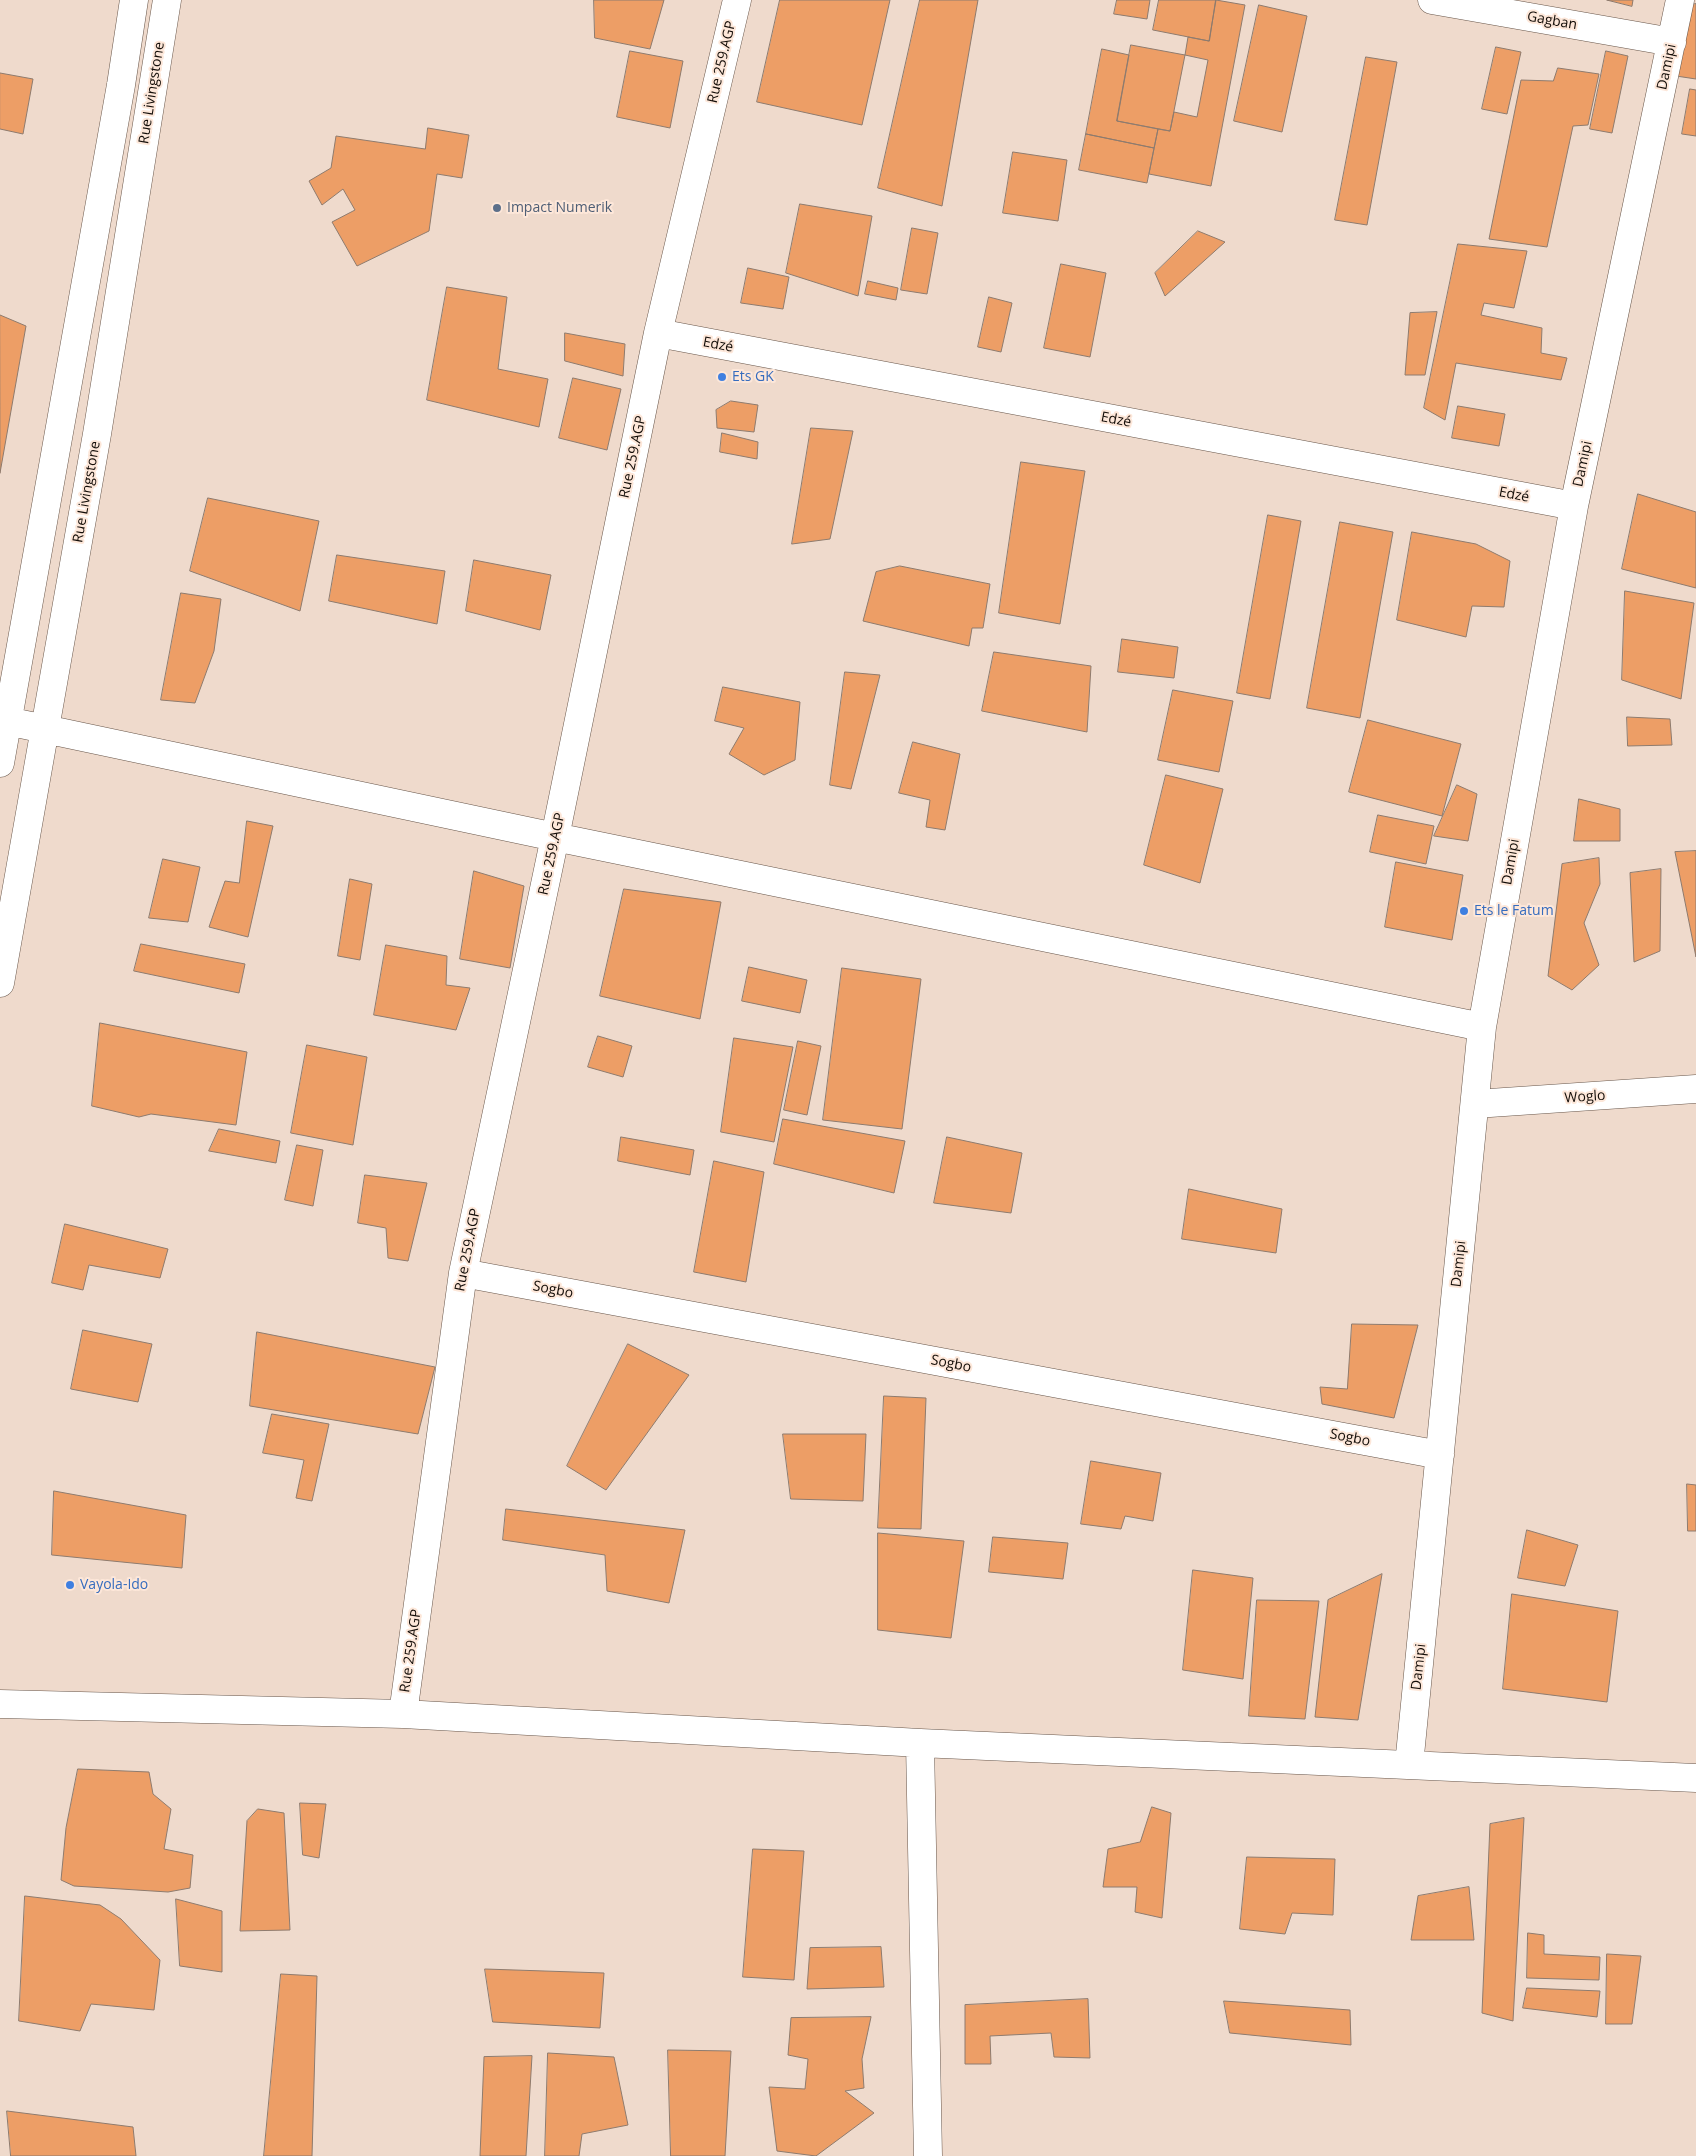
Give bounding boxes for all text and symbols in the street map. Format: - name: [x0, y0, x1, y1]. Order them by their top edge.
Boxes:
- street label: Gagban: [1526, 8, 1578, 34]
- street label: Rue 259.AGP: [704, 19, 740, 105]
- street label: Rue Livingstone: [136, 41, 168, 145]
- street label: Damipi: [1654, 42, 1680, 92]
- place label: Impact Numerik: [507, 200, 612, 216]
- marker: Impact Numerik: [491, 202, 503, 214]
- street label: Edzé: [701, 334, 735, 356]
- place label: Ets GK: [732, 369, 774, 385]
- marker: Ets GK: [716, 371, 728, 383]
- street label: Edzé: [1099, 409, 1133, 431]
- street label: Rue 259.AGP: [616, 414, 650, 500]
- street label: Damipi: [1570, 439, 1596, 489]
- street label: Rue Livingstone: [70, 440, 104, 544]
- street label: Edzé: [1497, 484, 1531, 506]
- street label: Rue 259.AGP: [535, 811, 569, 897]
- street label: Damipi: [1499, 838, 1523, 886]
- place label: Ets le Fatum: [1474, 903, 1554, 919]
- marker: Ets le Fatum: [1458, 905, 1470, 917]
- street label: Woglo: [1564, 1087, 1606, 1107]
- street label: Rue 259.AGP: [452, 1207, 484, 1293]
- street label: Damipi: [1448, 1240, 1470, 1288]
- street label: Sogbo: [531, 1278, 575, 1302]
- street label: Sogbo: [929, 1352, 973, 1376]
- street label: Sogbo: [1328, 1426, 1372, 1450]
- place label: Vayola-Ido: [80, 1577, 148, 1593]
- marker: Vayola-Ido: [64, 1579, 76, 1591]
- street label: Rue 259.AGP: [397, 1608, 425, 1694]
- street label: Damipi: [1408, 1643, 1430, 1691]

